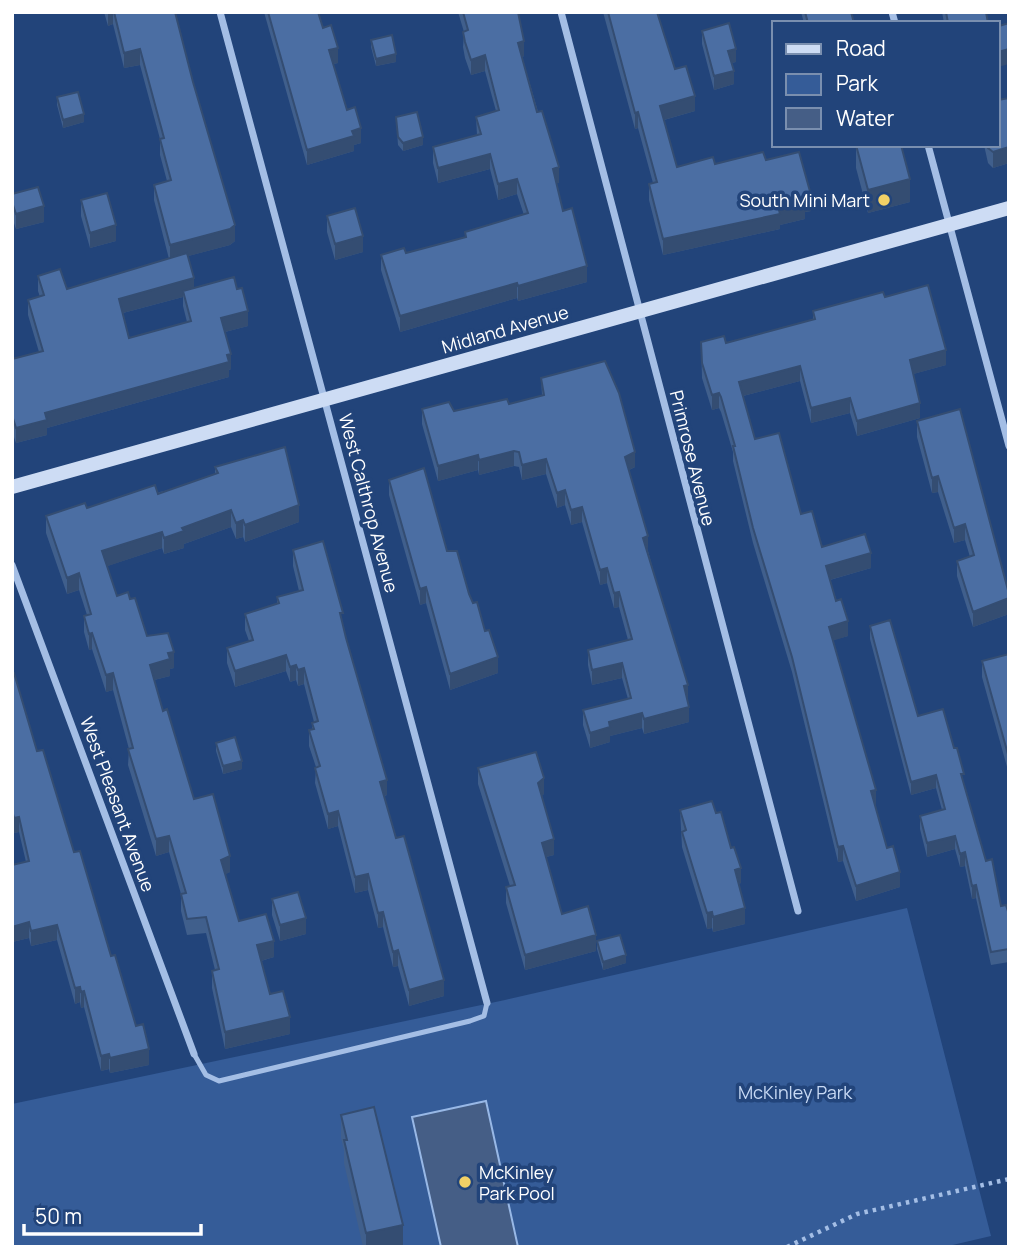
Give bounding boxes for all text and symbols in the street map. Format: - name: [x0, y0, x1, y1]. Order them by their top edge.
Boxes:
- legend: [772, 21, 1000, 147]
- text: Road: [836, 34, 886, 62]
- text: Park: [836, 69, 878, 97]
- text: Water: [836, 104, 895, 132]
- place label: South Mini Mart: [739, 188, 870, 212]
- marker: South Mini Mart: [876, 192, 892, 208]
- street label: Midland Avenue: [439, 299, 571, 359]
- street label: Primrose Avenue: [665, 388, 721, 528]
- street label: West Calthrop Avenue: [334, 411, 404, 595]
- street label: West Pleasant Avenue: [75, 713, 161, 895]
- park label: McKinley Park: [738, 1080, 853, 1104]
- place label: McKinley Park Pool: [479, 1160, 555, 1205]
- marker: McKinley Park Pool: [457, 1174, 473, 1190]
- scale bar: [24, 1192, 201, 1236]
- text: 50 m: [35, 1202, 82, 1230]

